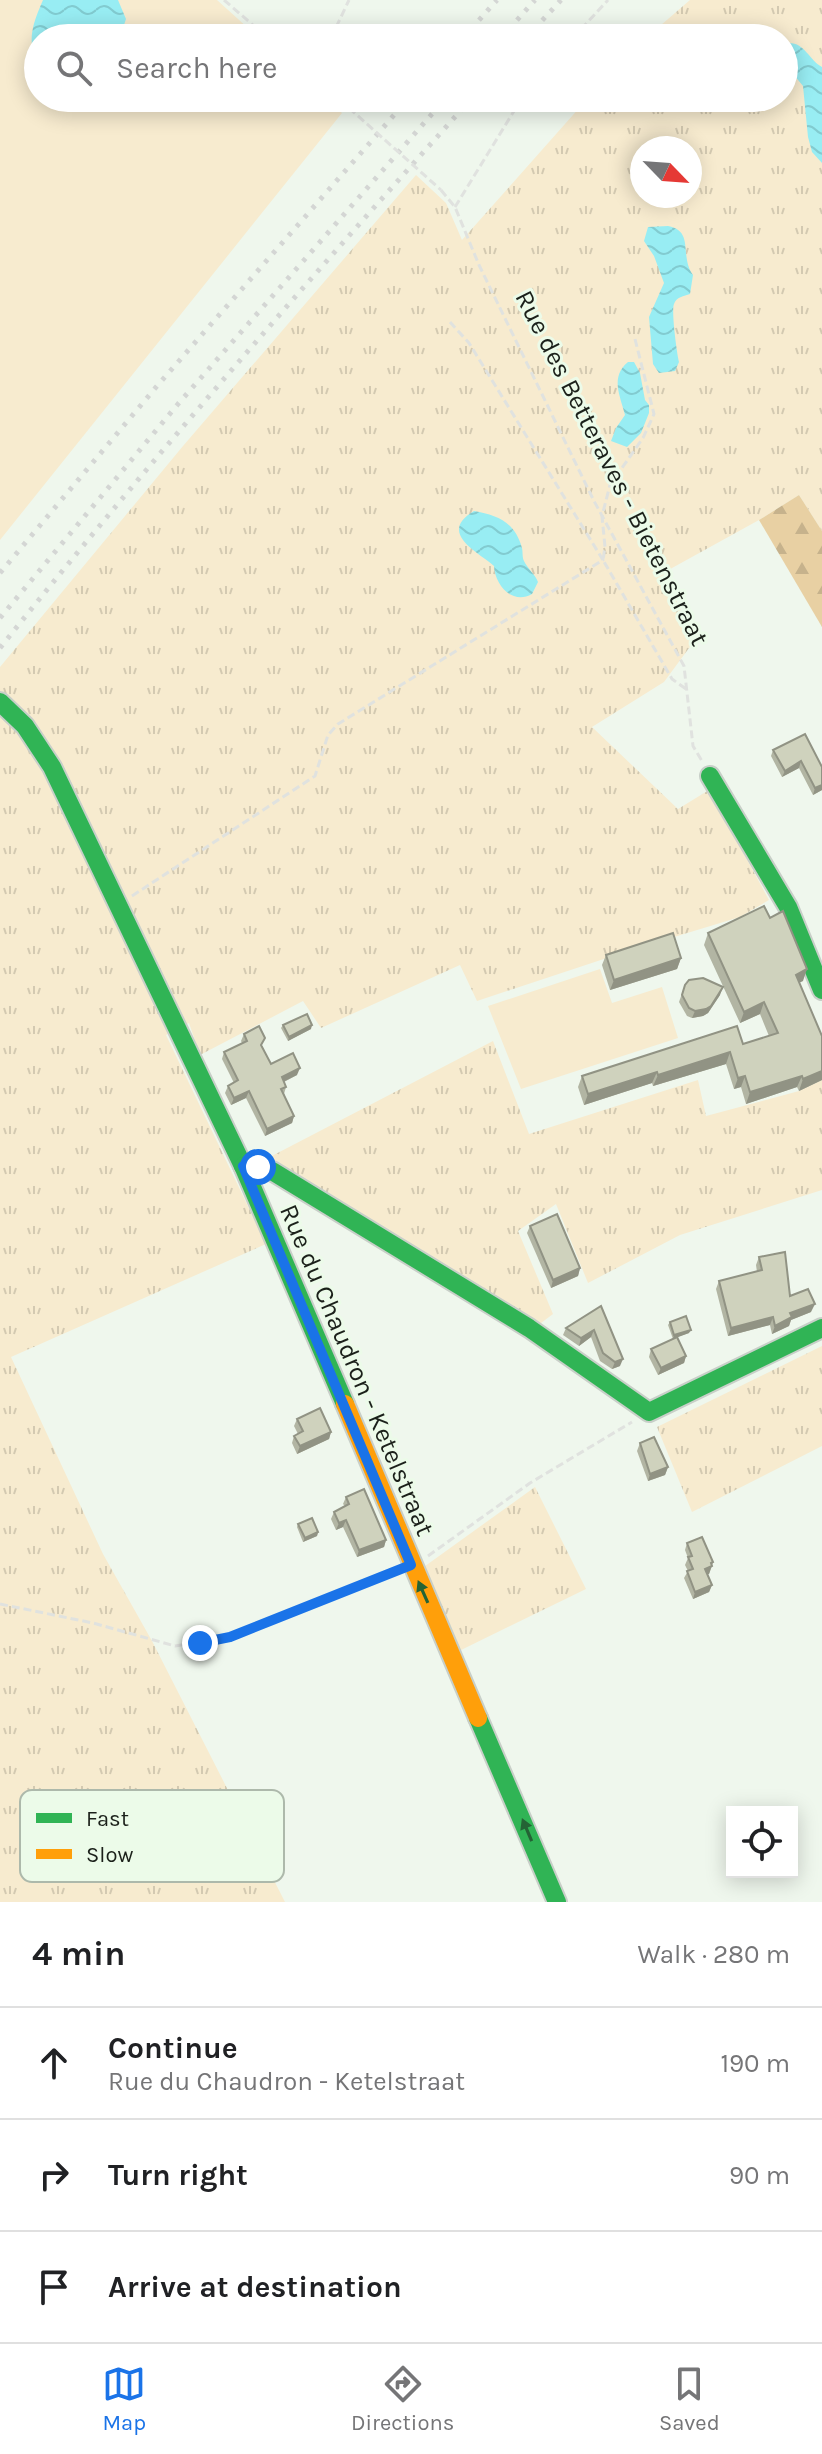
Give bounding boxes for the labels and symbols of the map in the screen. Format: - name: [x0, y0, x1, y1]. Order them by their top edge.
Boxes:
- north arrow: [630, 136, 702, 208]
- street label: Rue des Betteraves - Bietenstraat: [509, 285, 716, 651]
- route start: [240, 1149, 276, 1185]
- street label: Rue du Chaudron - Ketelstraat: [273, 1200, 441, 1541]
- one-way arrow: [416, 1580, 430, 1603]
- route end: [182, 1625, 218, 1661]
- legend: [20, 1790, 284, 1882]
- text: Fast: [86, 1806, 129, 1832]
- one-way arrow: [520, 1818, 533, 1842]
- text: Slow: [86, 1842, 133, 1868]

